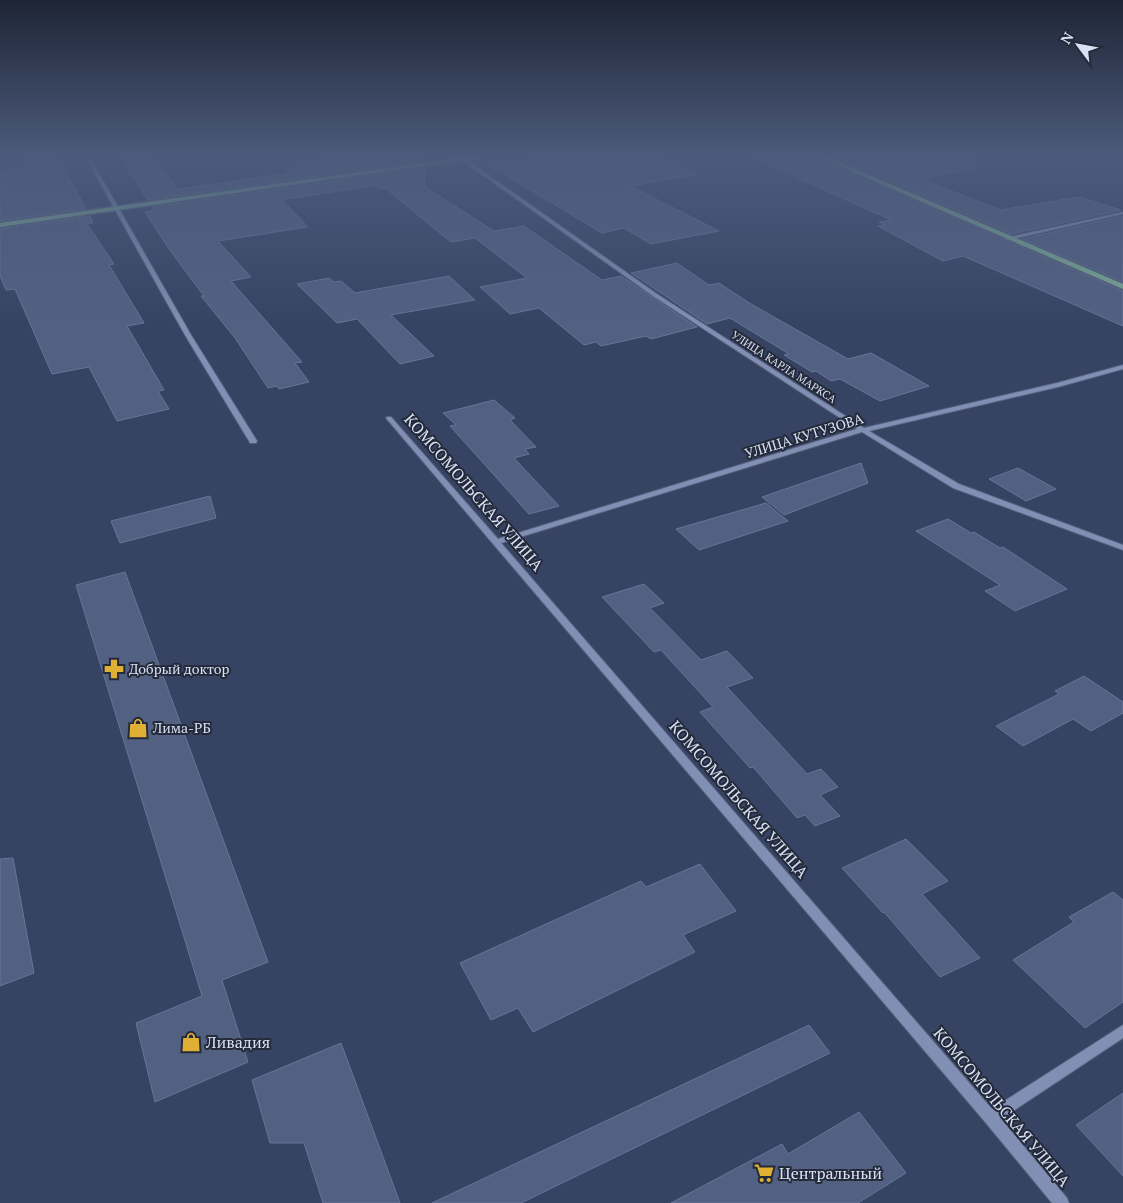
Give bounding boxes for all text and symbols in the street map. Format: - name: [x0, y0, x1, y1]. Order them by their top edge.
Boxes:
- north arrow: [1053, 20, 1103, 70]
- text: N: [1056, 28, 1078, 47]
- street label: УЛИЦА КАРЛА МАРКСА: [729, 328, 840, 406]
- street label: УЛИЦА КУТУЗОВА: [742, 408, 866, 463]
- street label: КОМСОМОЛЬСКАЯ УЛИЦА: [399, 409, 549, 576]
- pharmacy icon: Добрый доктор: [103, 658, 125, 680]
- place label: Добрый доктор: [129, 659, 230, 678]
- street label: КОМСОМОЛЬСКАЯ УЛИЦА: [664, 716, 814, 883]
- shop icon: Лима-РБ: [127, 717, 149, 739]
- place label: Лима-РБ: [152, 718, 211, 737]
- street label: КОМСОМОЛЬСКАЯ УЛИЦА: [929, 1023, 1075, 1192]
- shop icon: Ливадия: [180, 1031, 202, 1053]
- place label: Ливадия: [205, 1031, 270, 1053]
- supermarket icon: Центральный: [753, 1162, 775, 1184]
- place label: Центральный: [779, 1162, 882, 1184]

